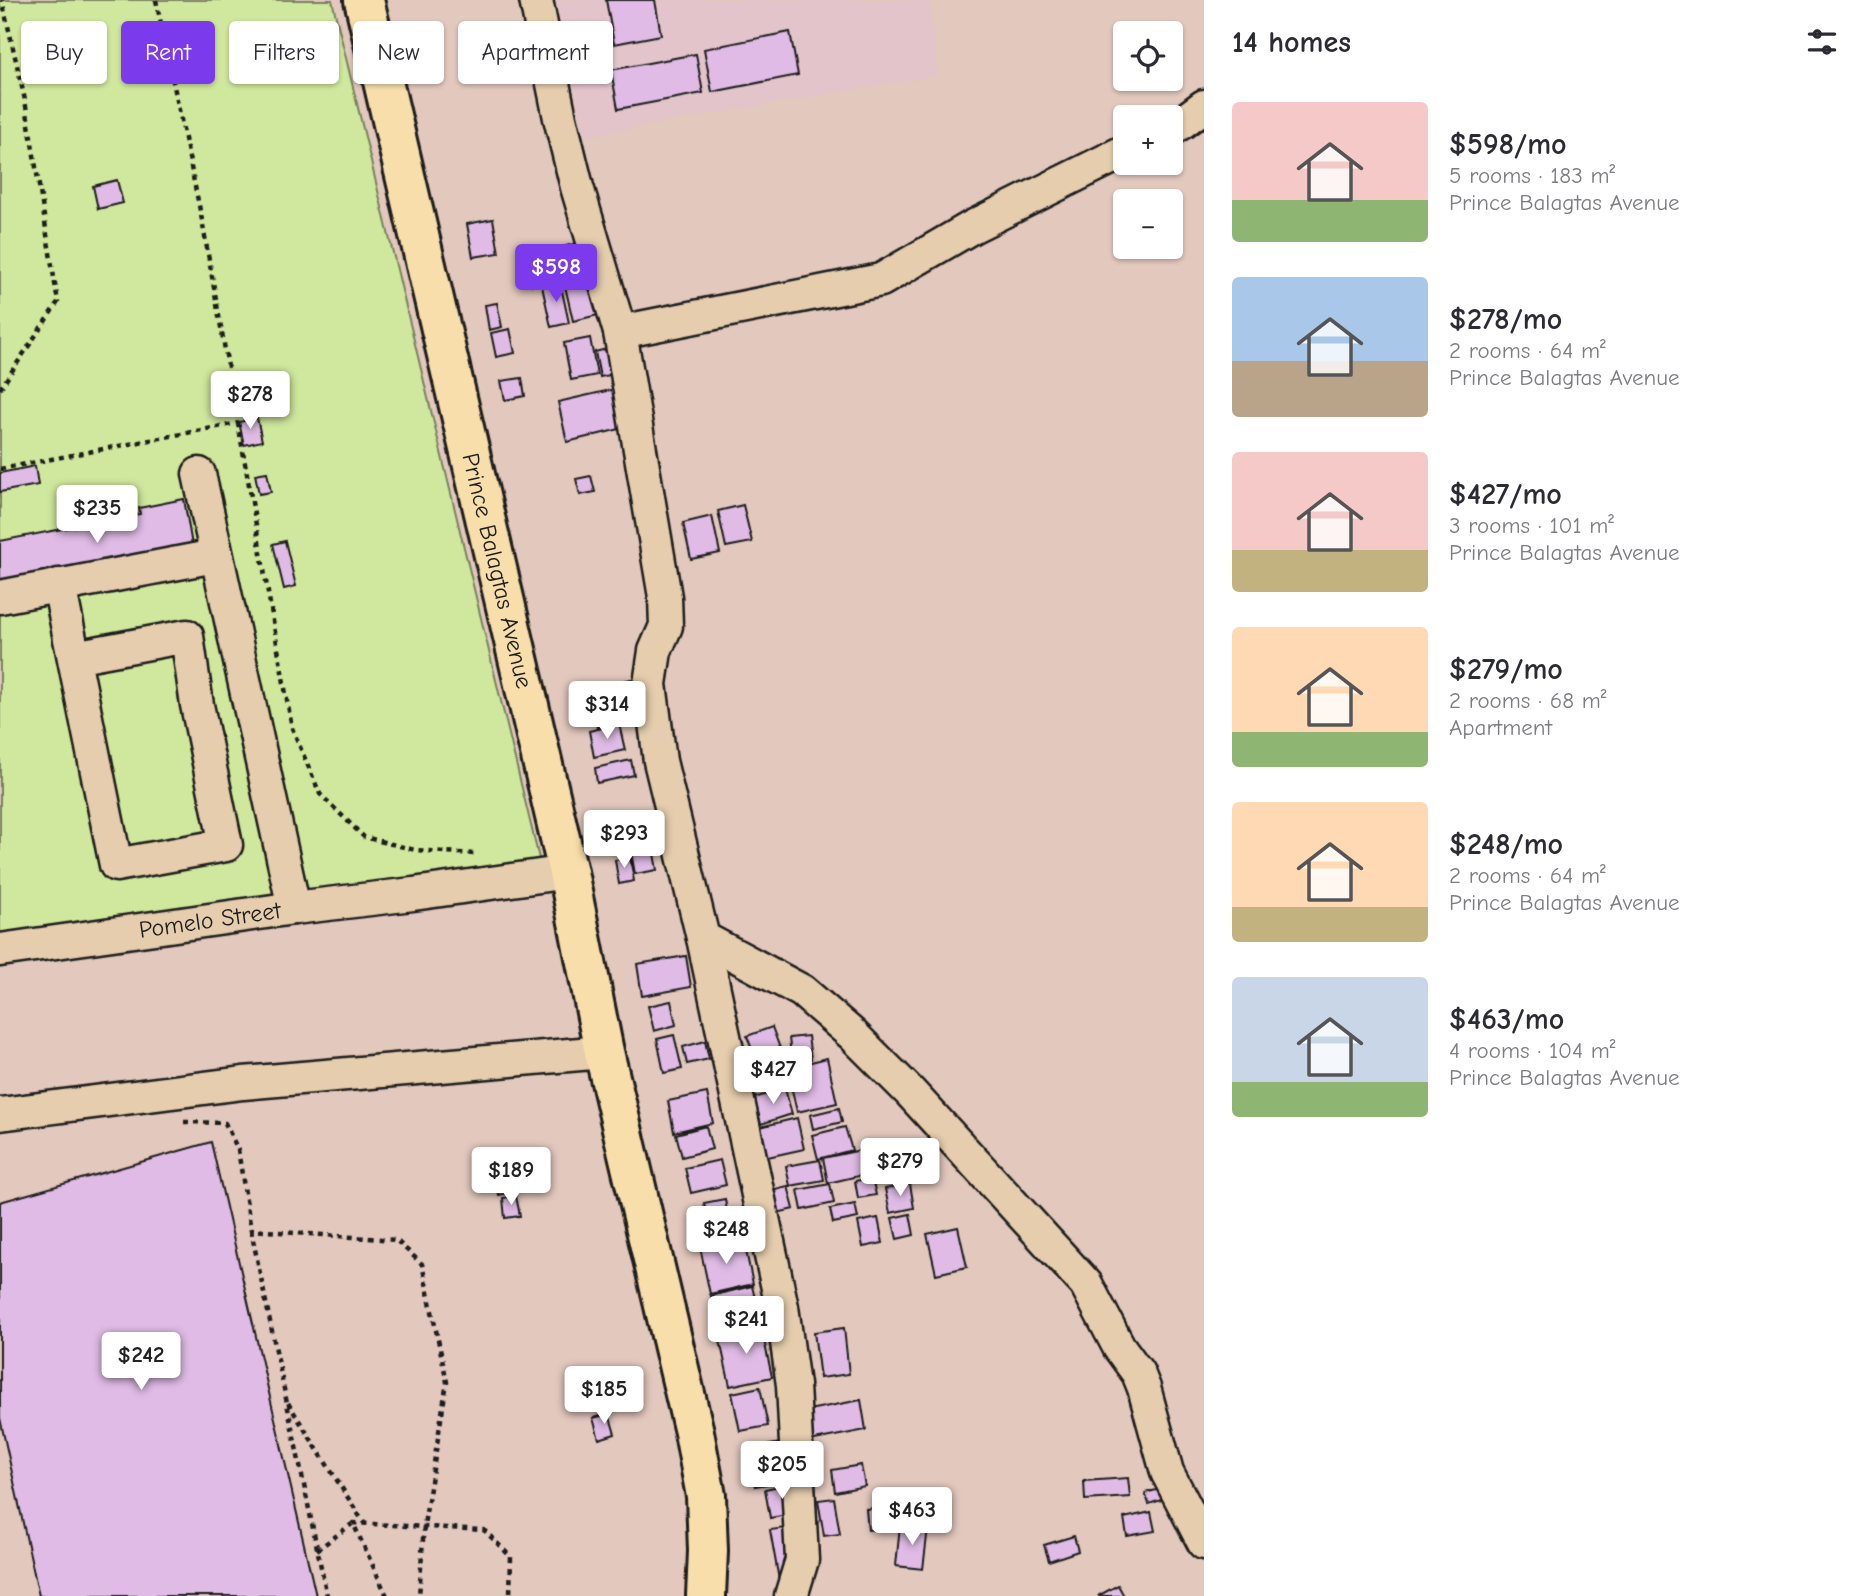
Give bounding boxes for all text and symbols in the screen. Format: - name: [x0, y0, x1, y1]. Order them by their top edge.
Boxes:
- chip: Buy: [21, 21, 107, 84]
- chip: Rent: [121, 21, 215, 84]
- chip: Filters: [229, 21, 339, 84]
- chip: New: [353, 21, 444, 84]
- chip: Apartment: [458, 21, 613, 84]
- map controls: [1113, 21, 1183, 259]
- button: locate: [1113, 21, 1183, 91]
- icon: filters: [1803, 23, 1841, 61]
- text: 14 homes: [1232, 25, 1351, 60]
- button: +: [1113, 105, 1183, 175]
- text: $598/mo: [1449, 127, 1567, 162]
- icon: home: [1288, 130, 1372, 214]
- text: 5 rooms · 183 m²: [1449, 162, 1615, 189]
- button: −: [1113, 189, 1183, 259]
- text: Prince Balagtas Avenue: [1449, 189, 1680, 216]
- pin: $598: [515, 244, 597, 304]
- text: $598: [531, 253, 581, 280]
- text: $278/mo: [1449, 302, 1562, 337]
- icon: home: [1288, 305, 1372, 389]
- text: 2 rooms · 64 m²: [1449, 337, 1606, 364]
- text: Prince Balagtas Avenue: [1449, 364, 1680, 391]
- pin: $278: [209, 372, 291, 431]
- text: $278: [227, 380, 273, 407]
- street label: Prince Balagtas Avenue: [456, 450, 539, 691]
- text: $427/mo: [1449, 477, 1562, 512]
- icon: home: [1288, 480, 1372, 564]
- pin: $235: [56, 486, 138, 545]
- text: $235: [73, 494, 121, 521]
- text: 3 rooms · 101 m²: [1449, 512, 1614, 539]
- text: Prince Balagtas Avenue: [1449, 539, 1680, 566]
- text: $279/mo: [1449, 652, 1563, 687]
- icon: home: [1288, 655, 1372, 739]
- pin: $314: [566, 682, 648, 741]
- text: 2 rooms · 68 m²: [1449, 687, 1607, 714]
- text: $314: [585, 690, 629, 717]
- text: Apartment: [1449, 714, 1552, 741]
- pin: $293: [583, 810, 665, 870]
- text: $293: [600, 819, 648, 846]
- text: $248/mo: [1449, 827, 1563, 862]
- icon: home: [1288, 830, 1372, 914]
- text: 2 rooms · 64 m²: [1449, 862, 1606, 889]
- text: Prince Balagtas Avenue: [1449, 889, 1680, 916]
- street label: Pomelo Street: [137, 896, 284, 944]
- text: $463/mo: [1449, 1002, 1564, 1037]
- icon: home: [1288, 1005, 1372, 1089]
- text: 4 rooms · 104 m²: [1449, 1037, 1616, 1064]
- pin: $427: [732, 1046, 814, 1106]
- text: $427: [750, 1055, 796, 1082]
- text: Prince Balagtas Avenue: [1449, 1064, 1680, 1091]
- pin: $279: [859, 1138, 941, 1198]
- text: $279: [877, 1147, 924, 1174]
- pin: $189: [470, 1148, 552, 1207]
- text: $189: [488, 1156, 534, 1183]
- pin: $248: [685, 1206, 767, 1266]
- text: $248: [702, 1215, 750, 1242]
- pin: $241: [705, 1296, 787, 1356]
- text: $241: [724, 1305, 768, 1332]
- pin: $242: [100, 1332, 182, 1392]
- text: $242: [118, 1341, 164, 1368]
- pin: $185: [563, 1366, 645, 1426]
- text: $185: [581, 1375, 627, 1402]
- pin: $205: [741, 1442, 823, 1501]
- text: $205: [757, 1450, 807, 1477]
- pin: $463: [871, 1488, 953, 1547]
- text: $463: [888, 1496, 936, 1523]

